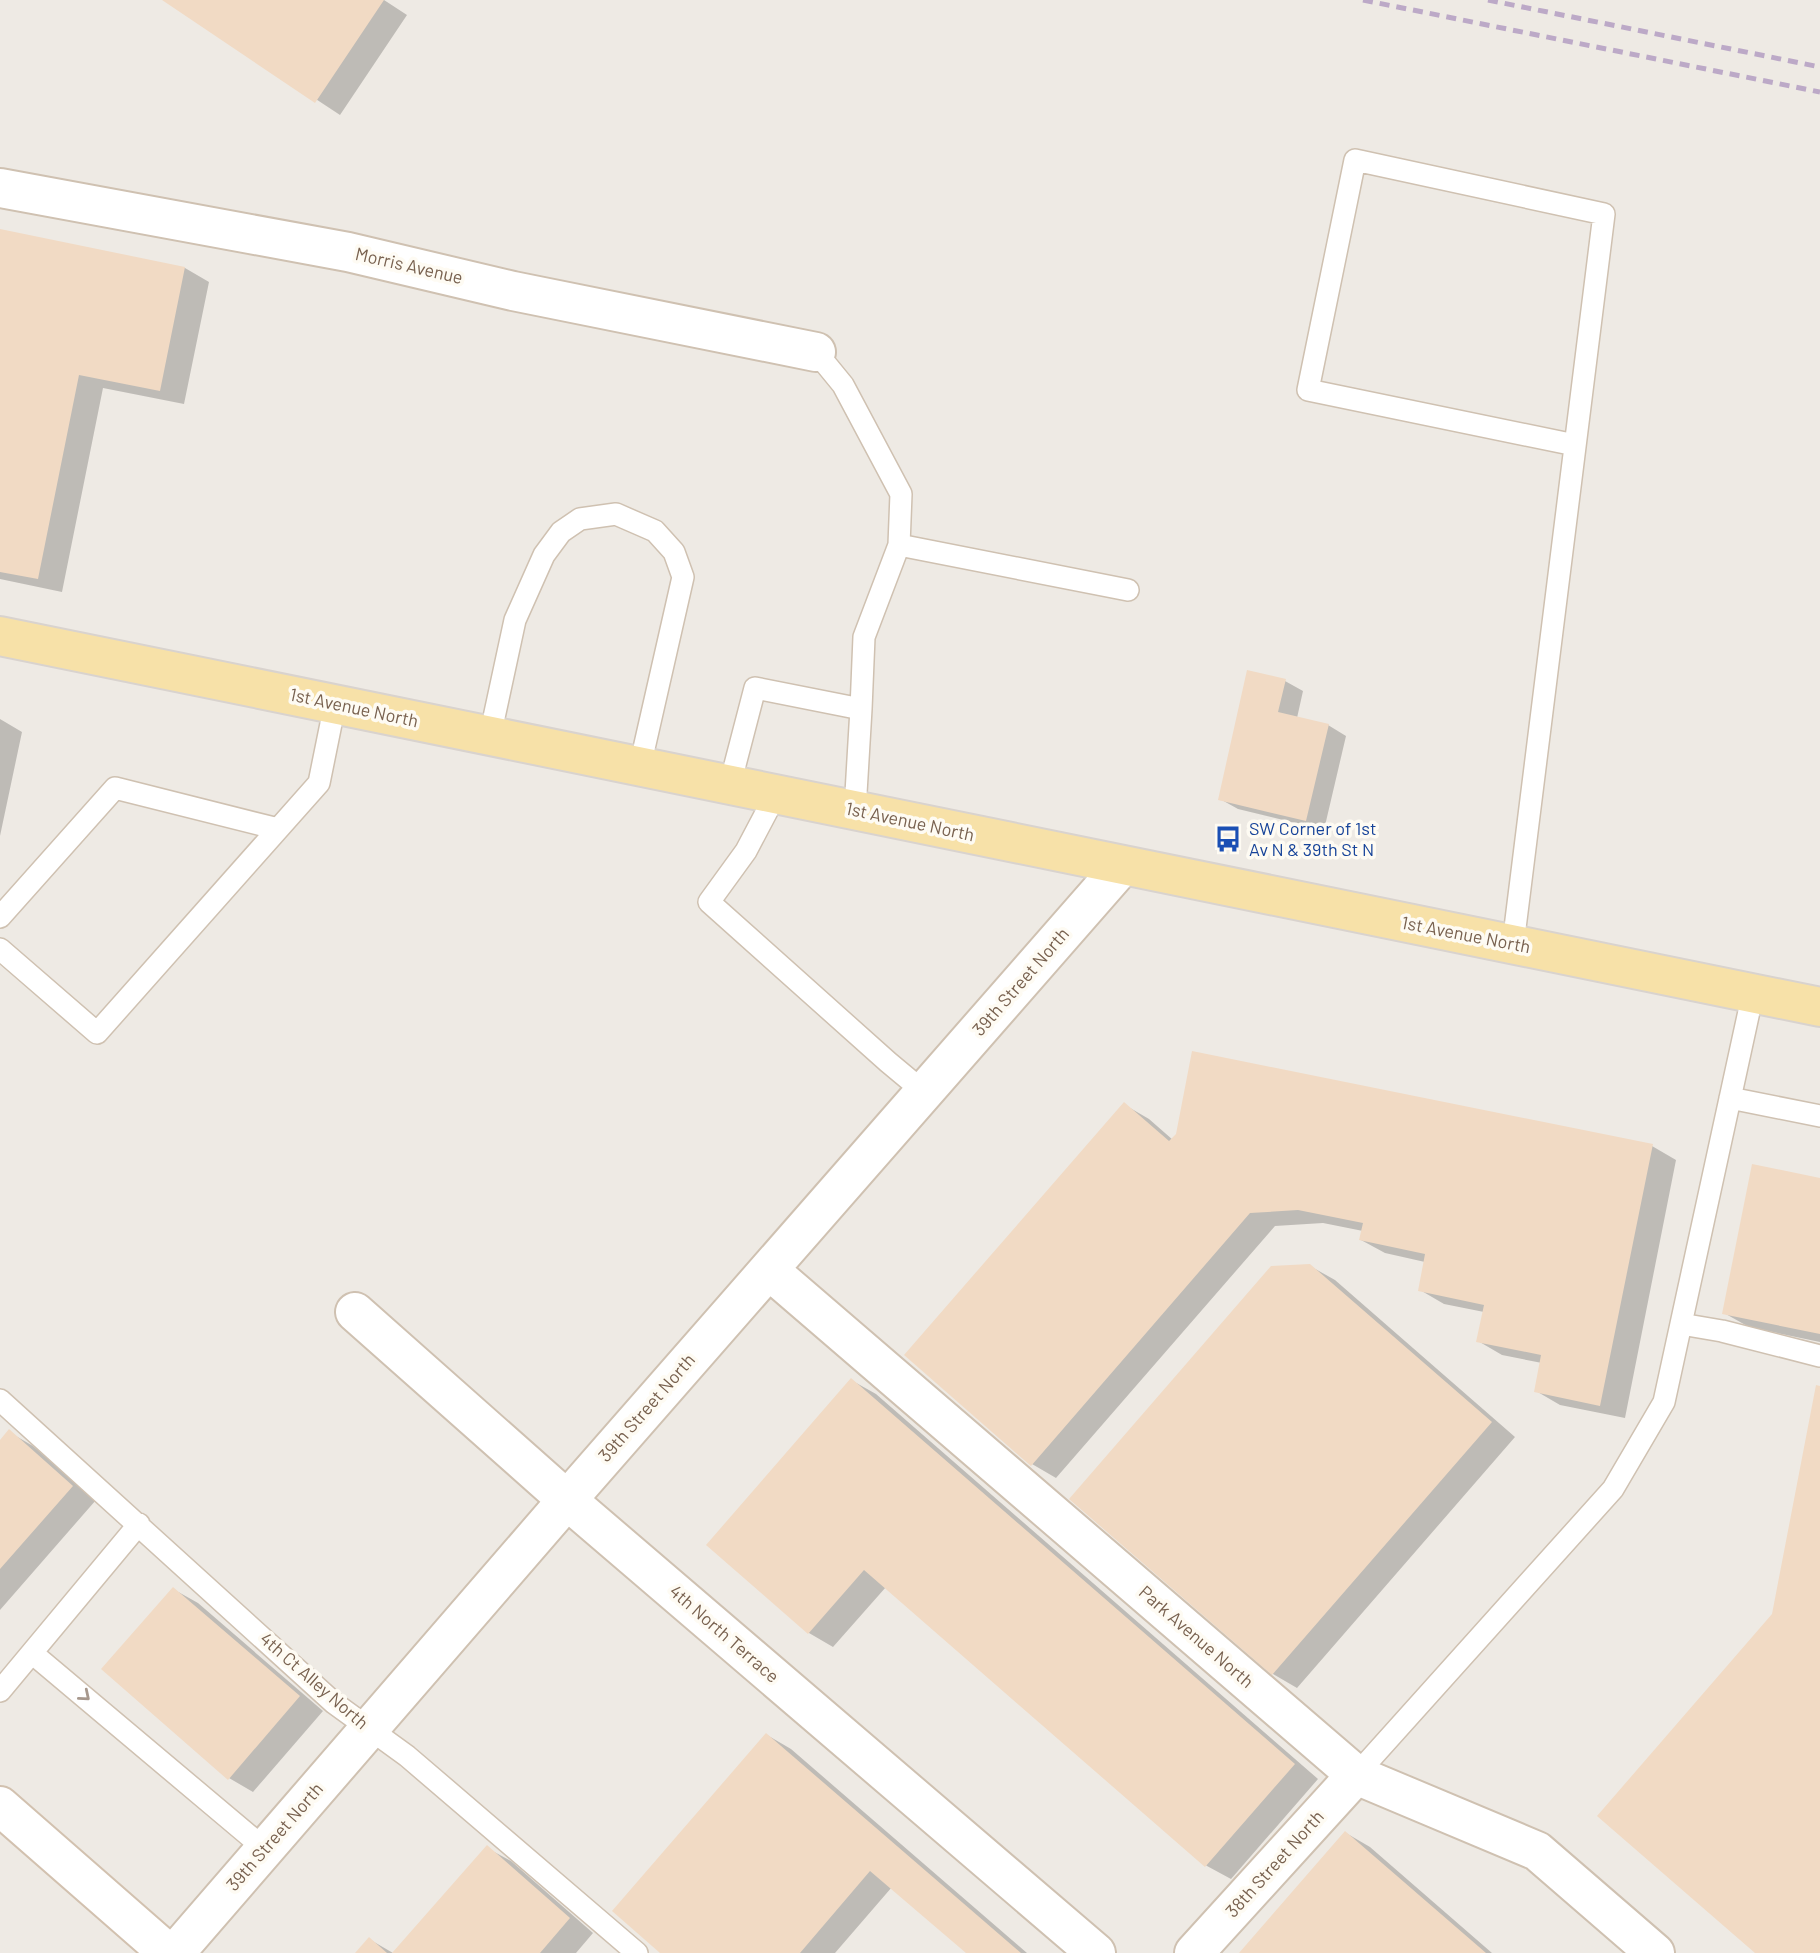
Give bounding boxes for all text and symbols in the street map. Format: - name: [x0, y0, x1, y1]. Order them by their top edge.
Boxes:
- street label: Morris Avenue: [353, 242, 465, 288]
- street label: 1st Avenue North: [288, 683, 421, 731]
- street label: 1st Avenue North: [844, 797, 977, 845]
- place label: SW Corner of 1st Av N & 39th St N: [1249, 817, 1377, 860]
- bus stop icon: SW Corner of 1st Av N & 39th St N: [1213, 824, 1243, 854]
- street label: 1st Avenue North: [1400, 911, 1533, 957]
- street label: 39th Street North: [967, 923, 1073, 1040]
- street label: 39th Street North: [593, 1349, 699, 1466]
- street label: 4th North Terrace: [665, 1580, 784, 1687]
- street label: Park Avenue North: [1135, 1580, 1259, 1692]
- street label: 4th Ct Alley North: [256, 1627, 373, 1733]
- one-way arrow: [77, 1688, 89, 1701]
- street label: 39th Street North: [221, 1778, 327, 1895]
- street label: 38th Street North: [1220, 1805, 1328, 1921]

